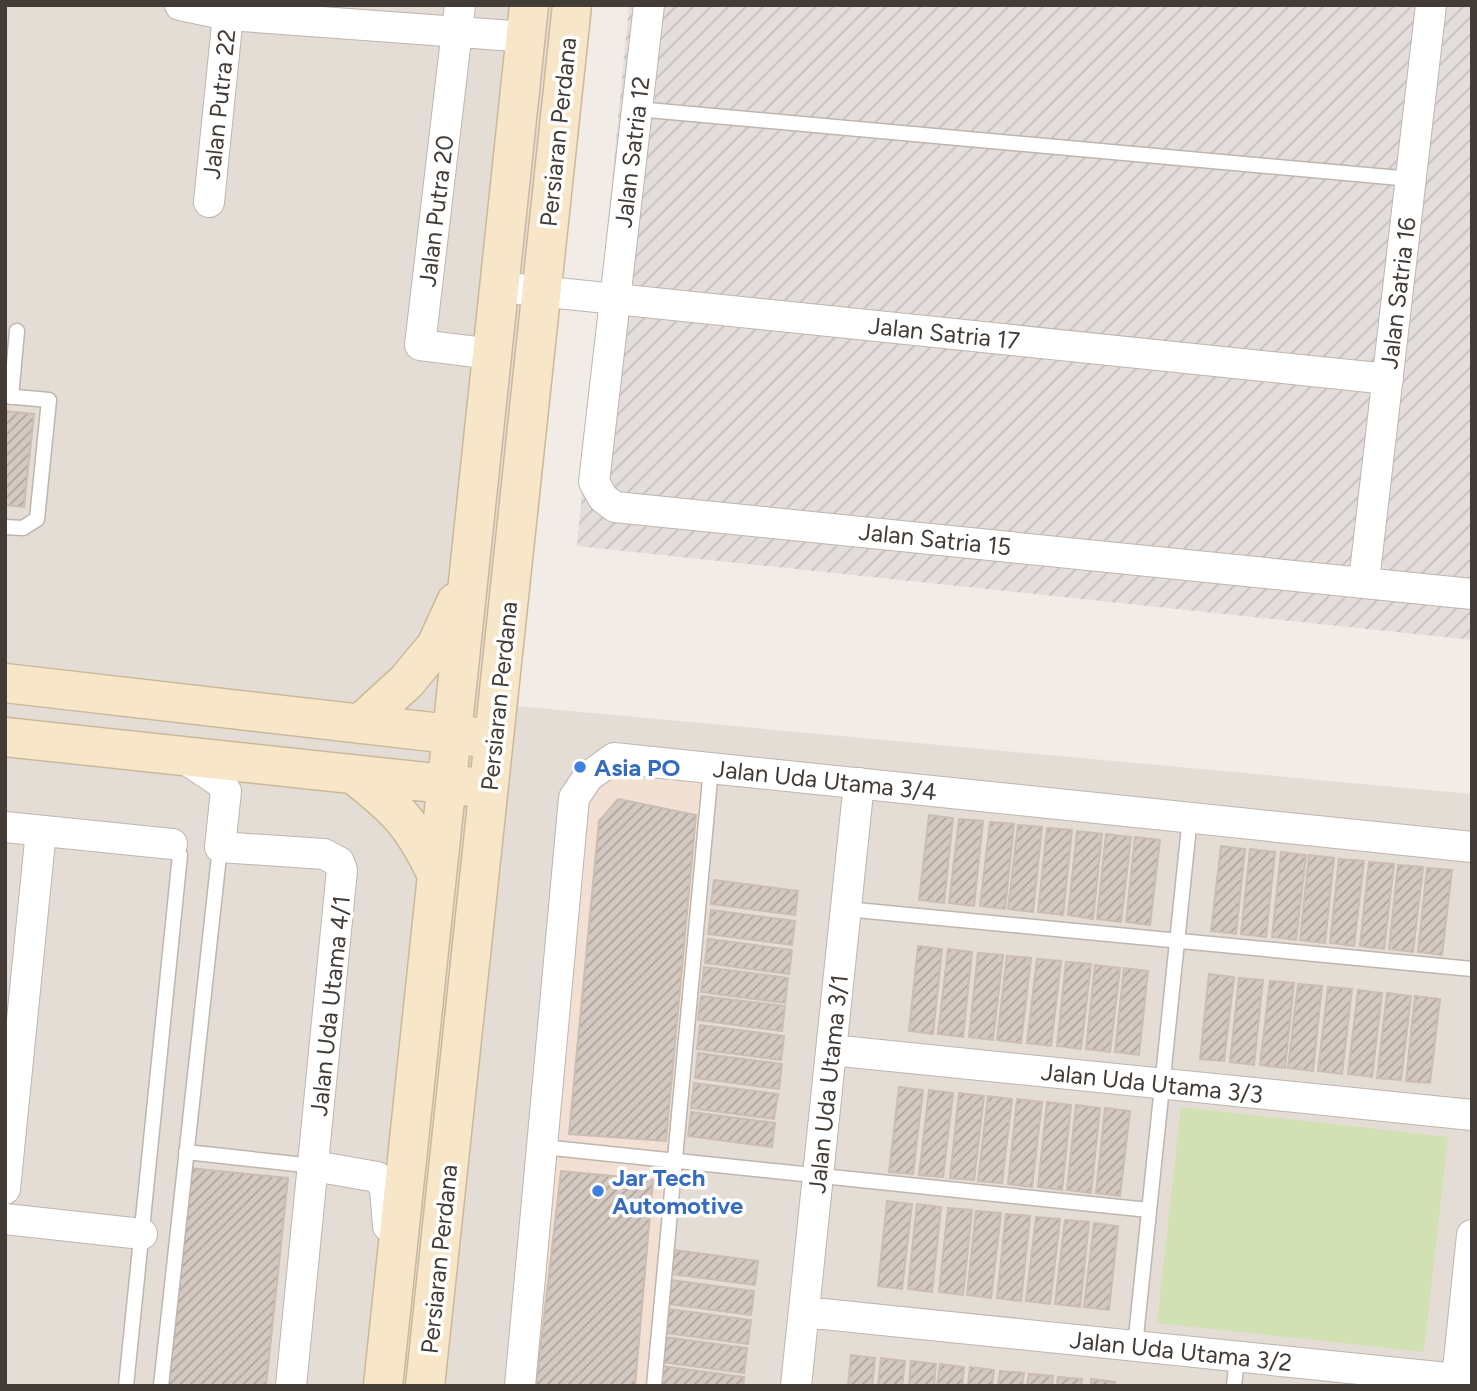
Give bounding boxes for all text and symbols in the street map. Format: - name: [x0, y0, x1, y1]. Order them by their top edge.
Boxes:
- street label: Jalan Putra 22: [197, 27, 241, 181]
- street label: Persiaran Perdana: [534, 36, 582, 228]
- street label: Jalan Satria 12: [608, 74, 656, 230]
- street label: Jalan Putra 20: [412, 133, 460, 289]
- street label: Jalan Satria 16: [1374, 215, 1422, 371]
- street label: Jalan Satria 17: [867, 311, 1021, 355]
- street label: Jalan Satria 15: [857, 517, 1013, 561]
- street label: Persiaran Perdana: [475, 600, 523, 792]
- place label: Asia PO: [594, 753, 681, 782]
- street label: Jalan Uda Utama 3/4: [712, 754, 938, 806]
- marker: Asia PO: [572, 759, 588, 775]
- street label: Jalan Uda Utama 4/1: [304, 894, 356, 1118]
- street label: Jalan Uda Utama 3/1: [802, 973, 854, 1195]
- street label: Jalan Uda Utama 3/3: [1040, 1057, 1264, 1109]
- street label: Persiaran Perdana: [415, 1163, 463, 1355]
- place label: Jar Tech Automotive: [612, 1163, 743, 1220]
- marker: Jar Tech Automotive: [590, 1183, 606, 1199]
- street label: Jalan Uda Utama 3/2: [1068, 1325, 1294, 1377]

